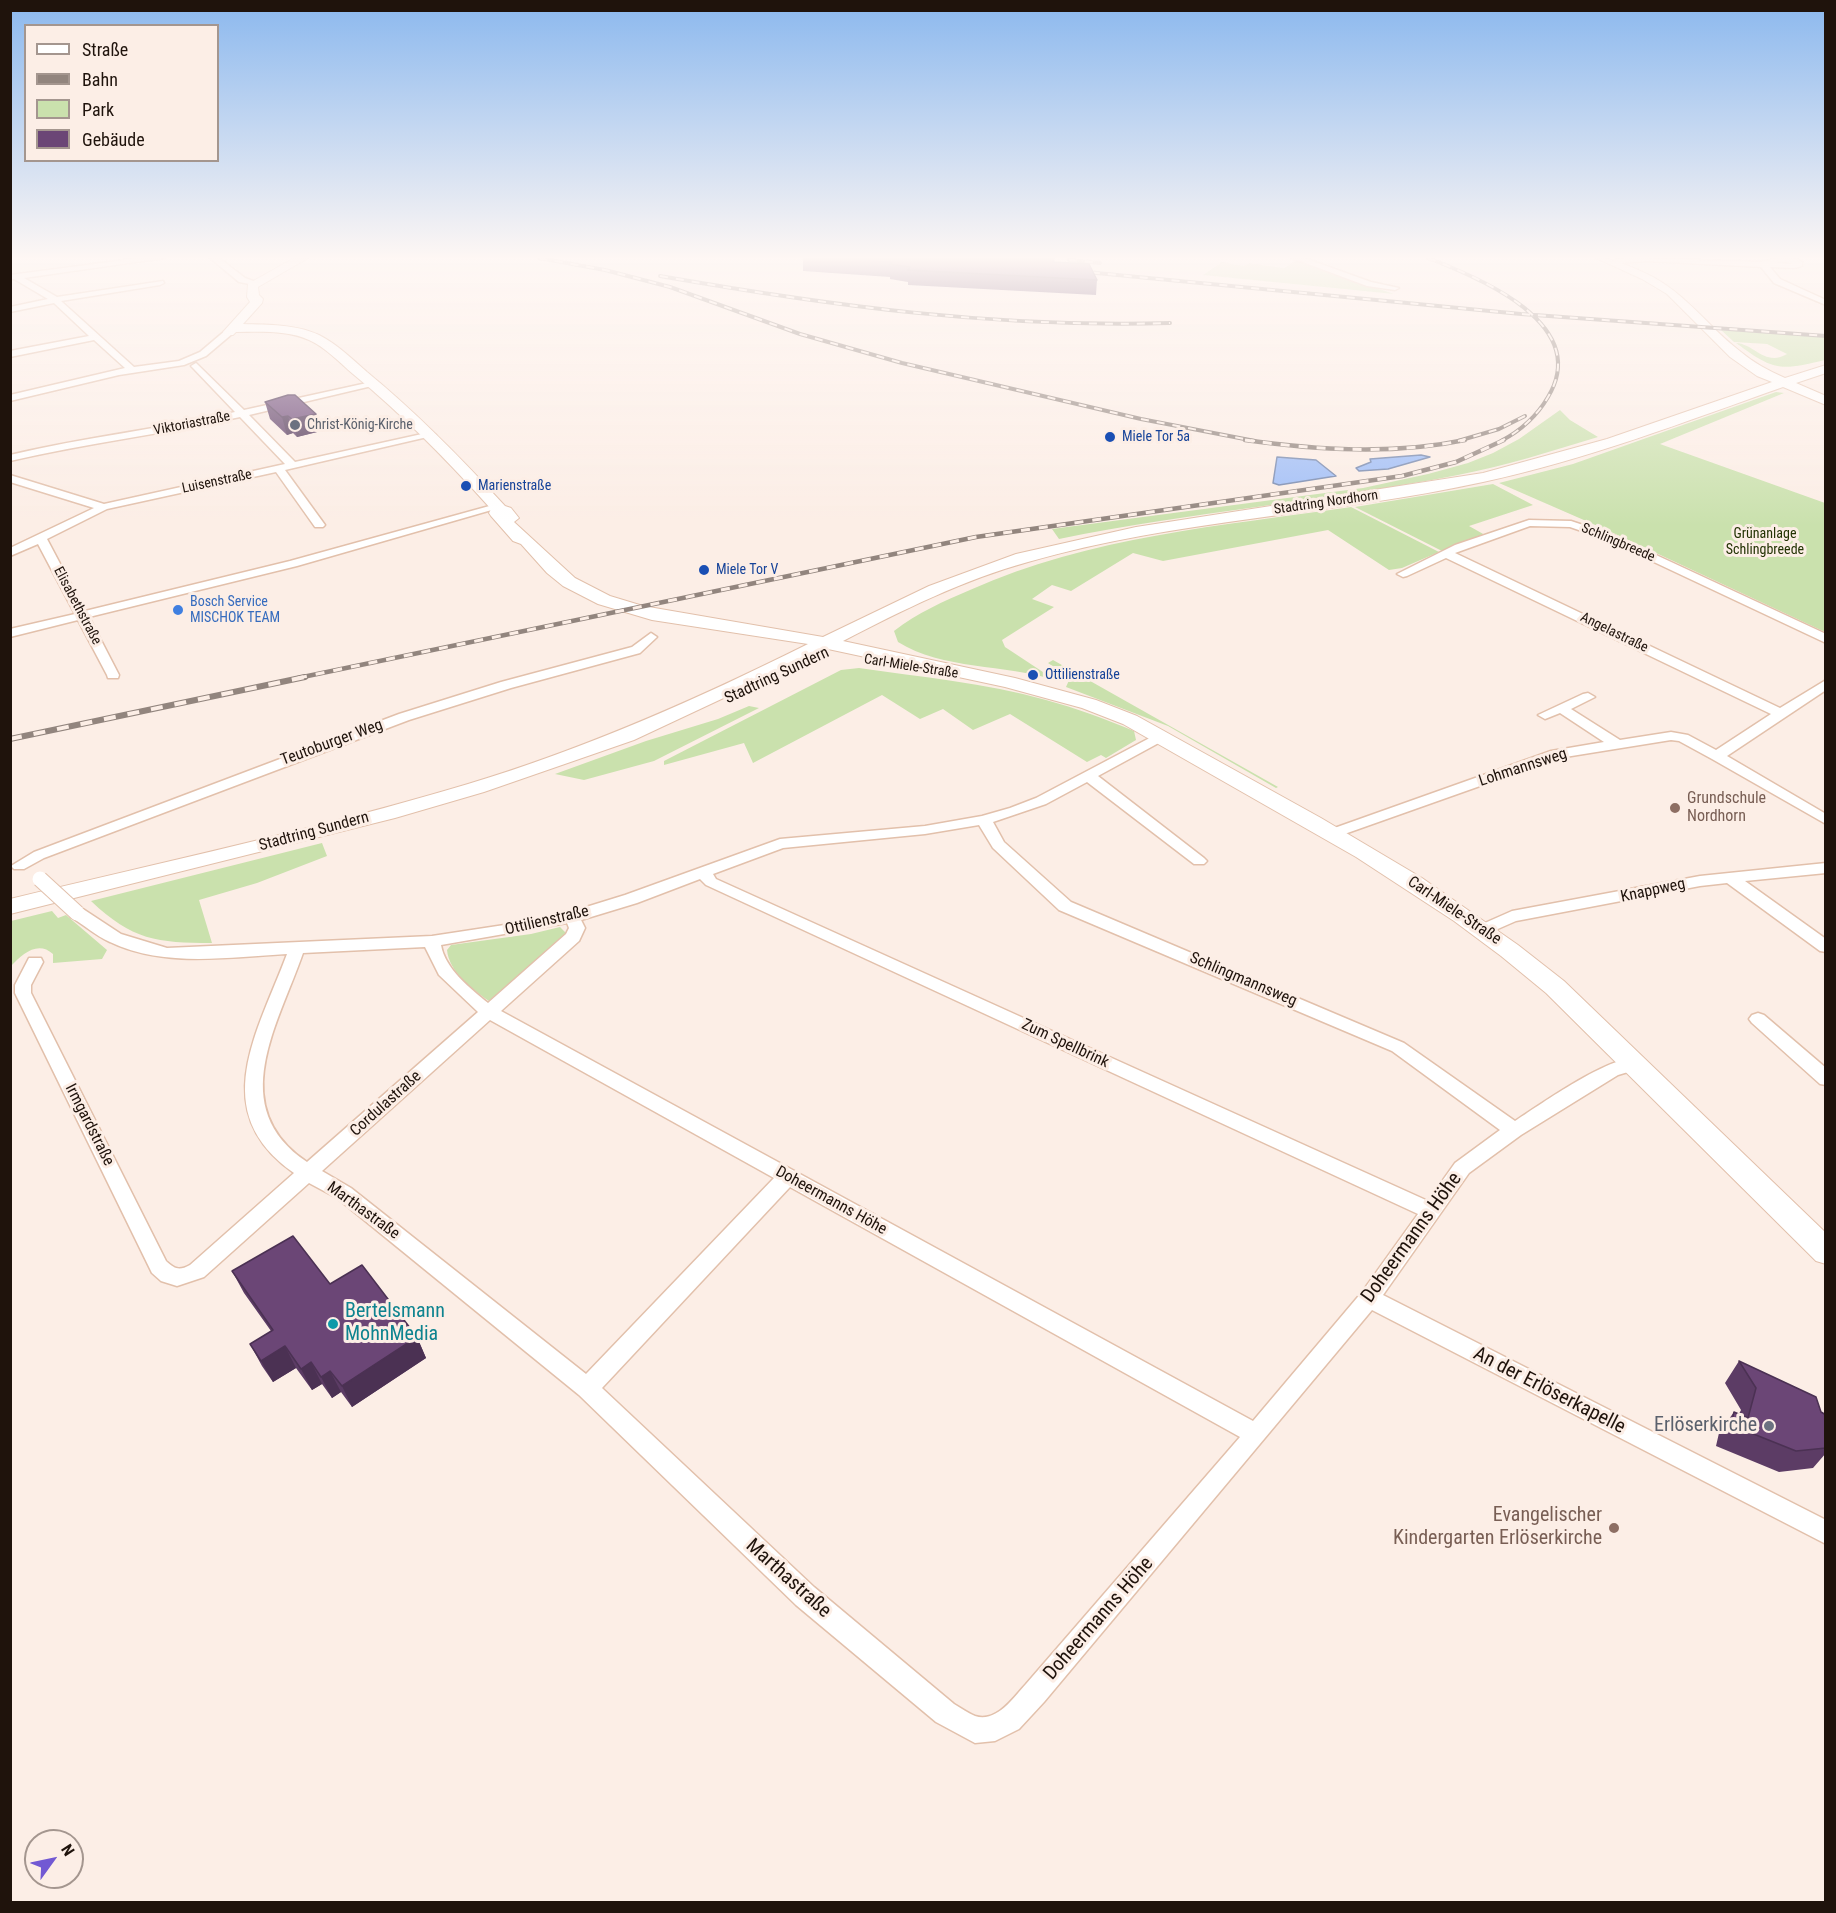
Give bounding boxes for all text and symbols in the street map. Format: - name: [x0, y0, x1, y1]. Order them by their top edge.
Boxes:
- legend: [24, 24, 219, 162]
- text: Straße: [82, 39, 128, 60]
- text: Bahn: [82, 69, 118, 90]
- text: Park: [82, 99, 114, 120]
- text: Gebäude: [82, 129, 145, 150]
- street label: Viktoriastraße: [152, 408, 232, 440]
- place label: Christ-König-Kirche: [307, 417, 413, 433]
- marker: Christ-König-Kirche: [288, 418, 302, 432]
- place label: Miele Tor 5a: [1122, 429, 1190, 445]
- marker: Miele Tor 5a: [1103, 430, 1117, 444]
- street label: Luisenstraße: [180, 466, 254, 498]
- place label: Marienstraße: [478, 478, 551, 494]
- marker: Marienstraße: [459, 479, 473, 493]
- street label: Stadtring Nordhorn: [1273, 487, 1379, 519]
- street label: Schlingbreede: [1579, 520, 1657, 566]
- park label: Grünanlage Schlingbreede: [1726, 526, 1804, 558]
- place label: Miele Tor V: [716, 562, 778, 578]
- marker: Miele Tor V: [697, 563, 711, 577]
- street label: Elisabethstraße: [49, 564, 105, 648]
- place label: Bosch Service MISCHOK TEAM: [190, 594, 280, 626]
- marker: Bosch Service MISCHOK TEAM: [171, 603, 185, 617]
- street label: Angelastraße: [1577, 609, 1651, 657]
- street label: Stadtring Sundern: [722, 643, 832, 709]
- street label: Carl-Miele-Straße: [863, 651, 959, 683]
- place label: Ottilienstraße: [1045, 667, 1120, 683]
- marker: Ottilienstraße: [1026, 668, 1040, 682]
- street label: Teutoburger Weg: [278, 716, 386, 770]
- street label: Lohmannsweg: [1476, 745, 1570, 791]
- place label: Grundschule Nordhorn: [1687, 789, 1766, 827]
- marker: Grundschule Nordhorn: [1668, 801, 1682, 815]
- street label: Stadtring Sundern: [257, 808, 371, 856]
- street label: Carl-Miele-Straße: [1404, 873, 1504, 949]
- street label: Knappweg: [1619, 875, 1687, 907]
- street label: Ottilienstraße: [503, 902, 591, 940]
- street label: Schlingmannsweg: [1186, 949, 1300, 1011]
- street label: Zum Spellbrink: [1018, 1015, 1112, 1073]
- street label: Cordulastraße: [347, 1067, 425, 1141]
- street label: Irmgardstraße: [60, 1081, 118, 1169]
- street label: Doheermanns Höhe: [772, 1163, 890, 1239]
- street label: Doheermanns Höhe: [1357, 1168, 1467, 1308]
- street label: Marthastraße: [323, 1178, 403, 1244]
- place label: Bertelsmann MohnMedia: [345, 1300, 445, 1347]
- marker: Bertelsmann MohnMedia: [326, 1317, 340, 1331]
- street label: An der Erlöserkapelle: [1469, 1342, 1629, 1440]
- place label: Erlöserkirche: [1654, 1414, 1757, 1438]
- marker: Erlöserkirche: [1762, 1419, 1776, 1433]
- place label: Evangelischer Kindergarten Erlöserkirche: [1393, 1504, 1602, 1551]
- marker: Evangelischer Kindergarten Erlöserkirche: [1607, 1521, 1621, 1535]
- street label: Marthastraße: [740, 1534, 836, 1624]
- street label: Doheermanns Höhe: [1039, 1553, 1159, 1685]
- north arrow: [24, 1829, 84, 1889]
- text: N: [57, 1841, 78, 1859]

